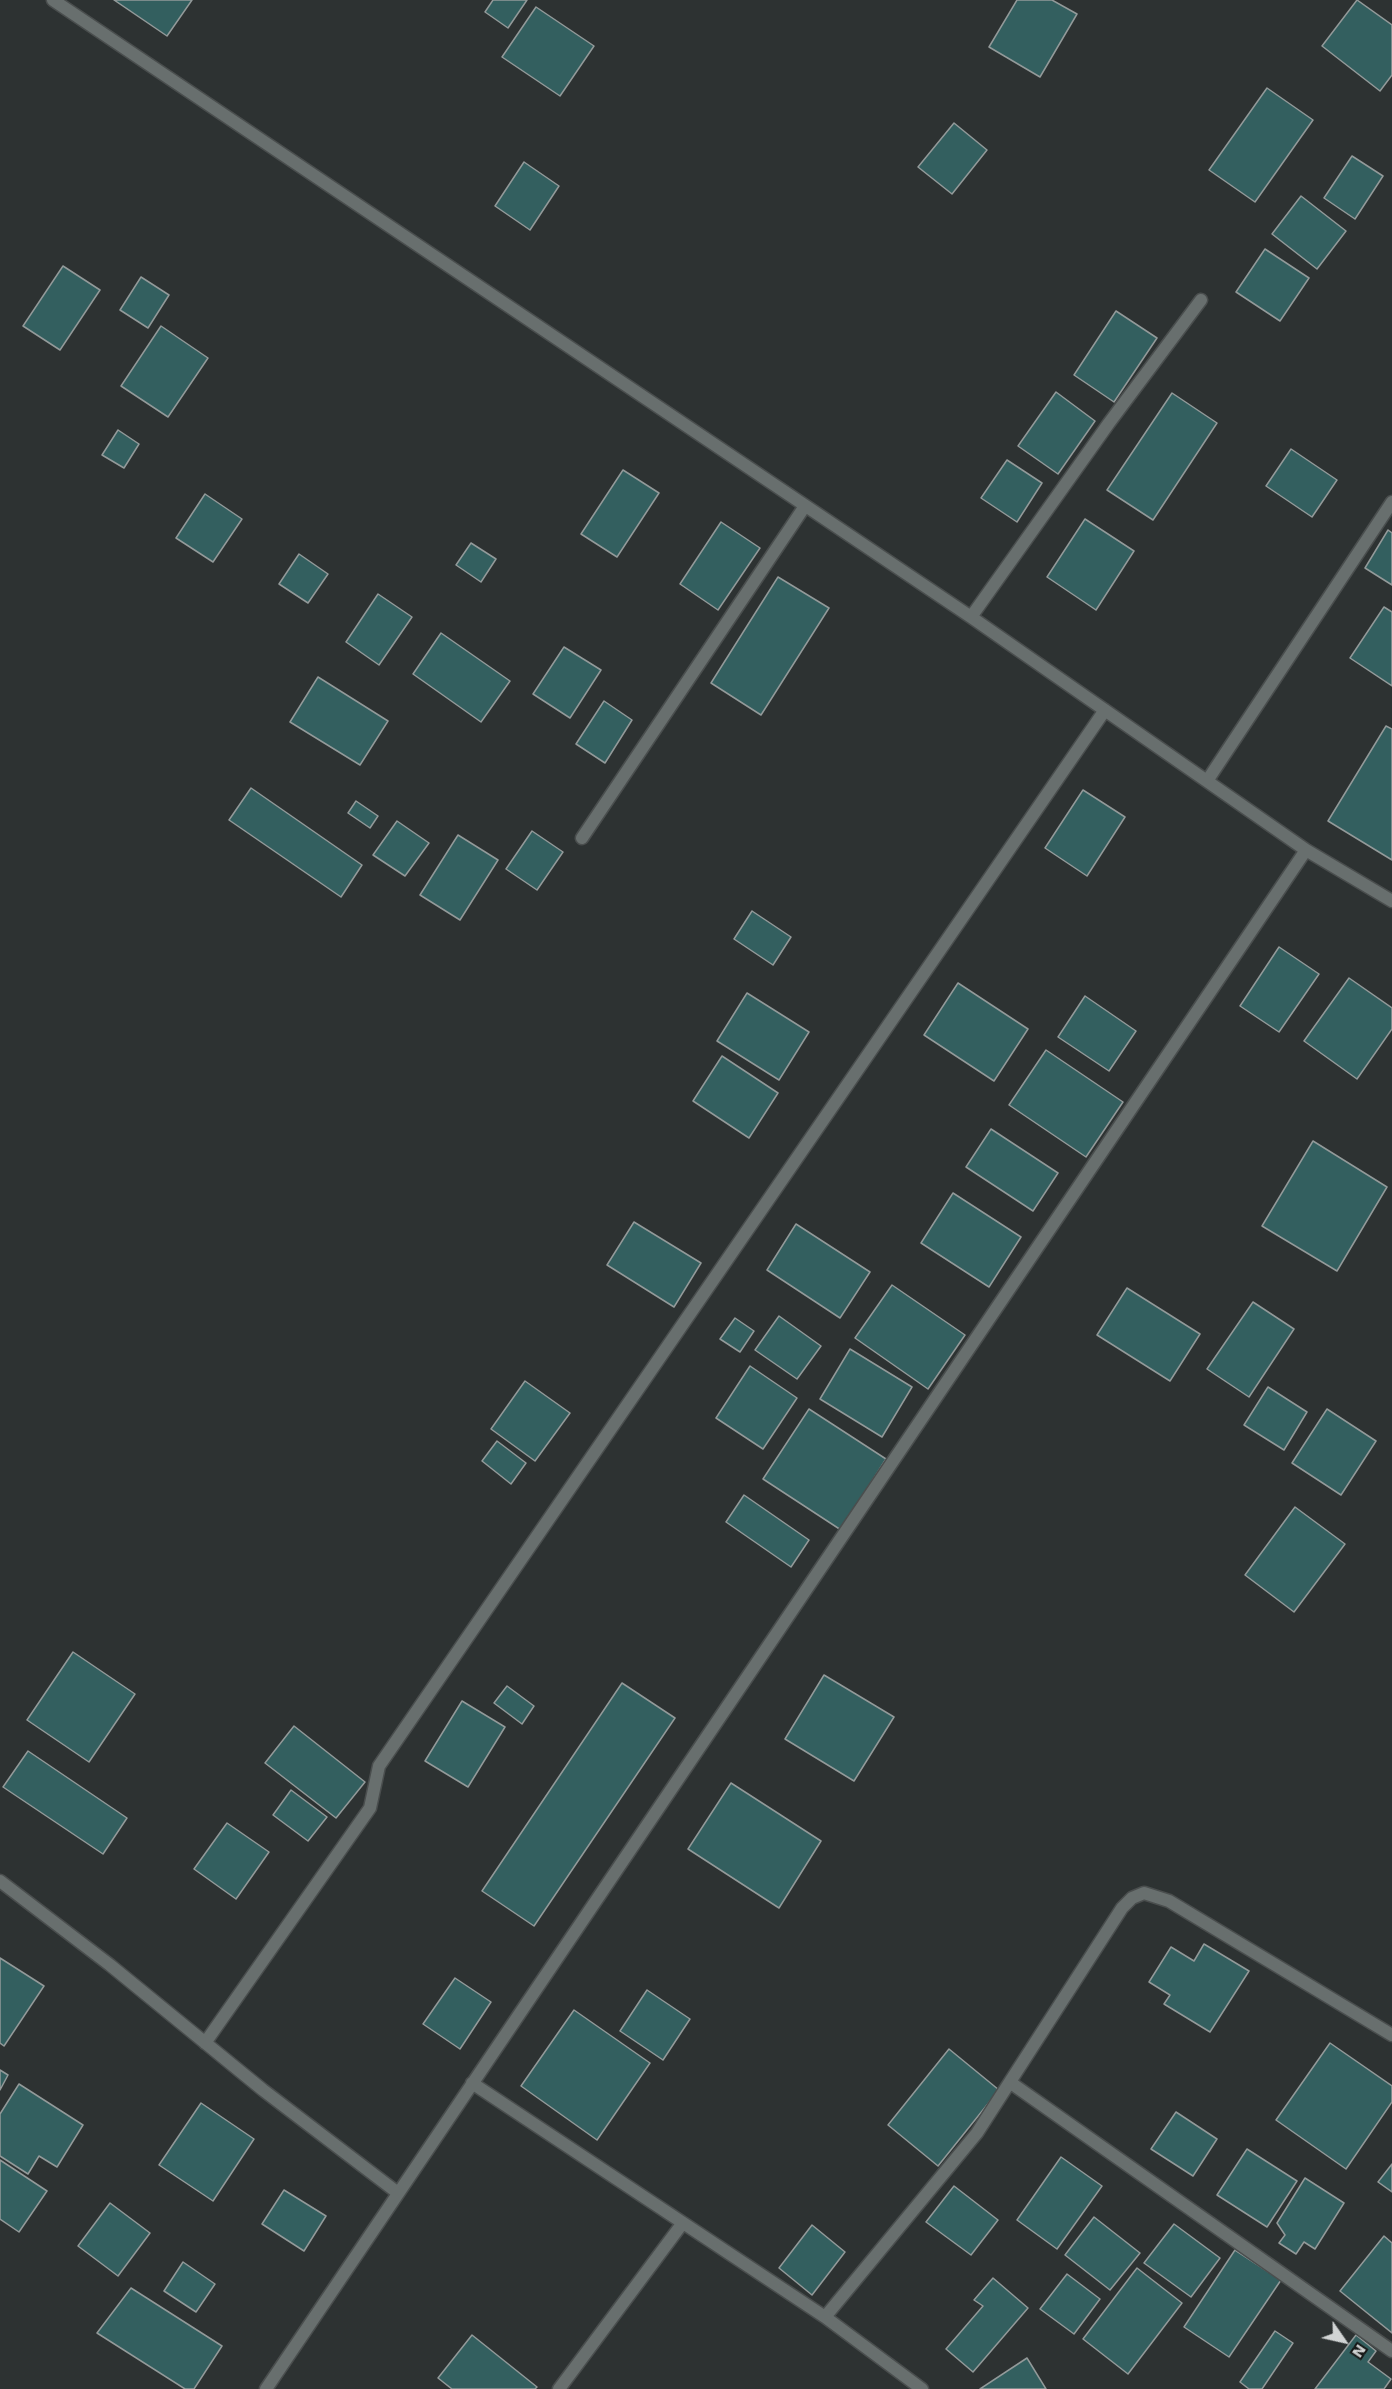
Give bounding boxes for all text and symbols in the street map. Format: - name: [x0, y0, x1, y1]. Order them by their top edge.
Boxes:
- north arrow: [1314, 2311, 1374, 2371]
- text: N: [1348, 2341, 1371, 2362]

